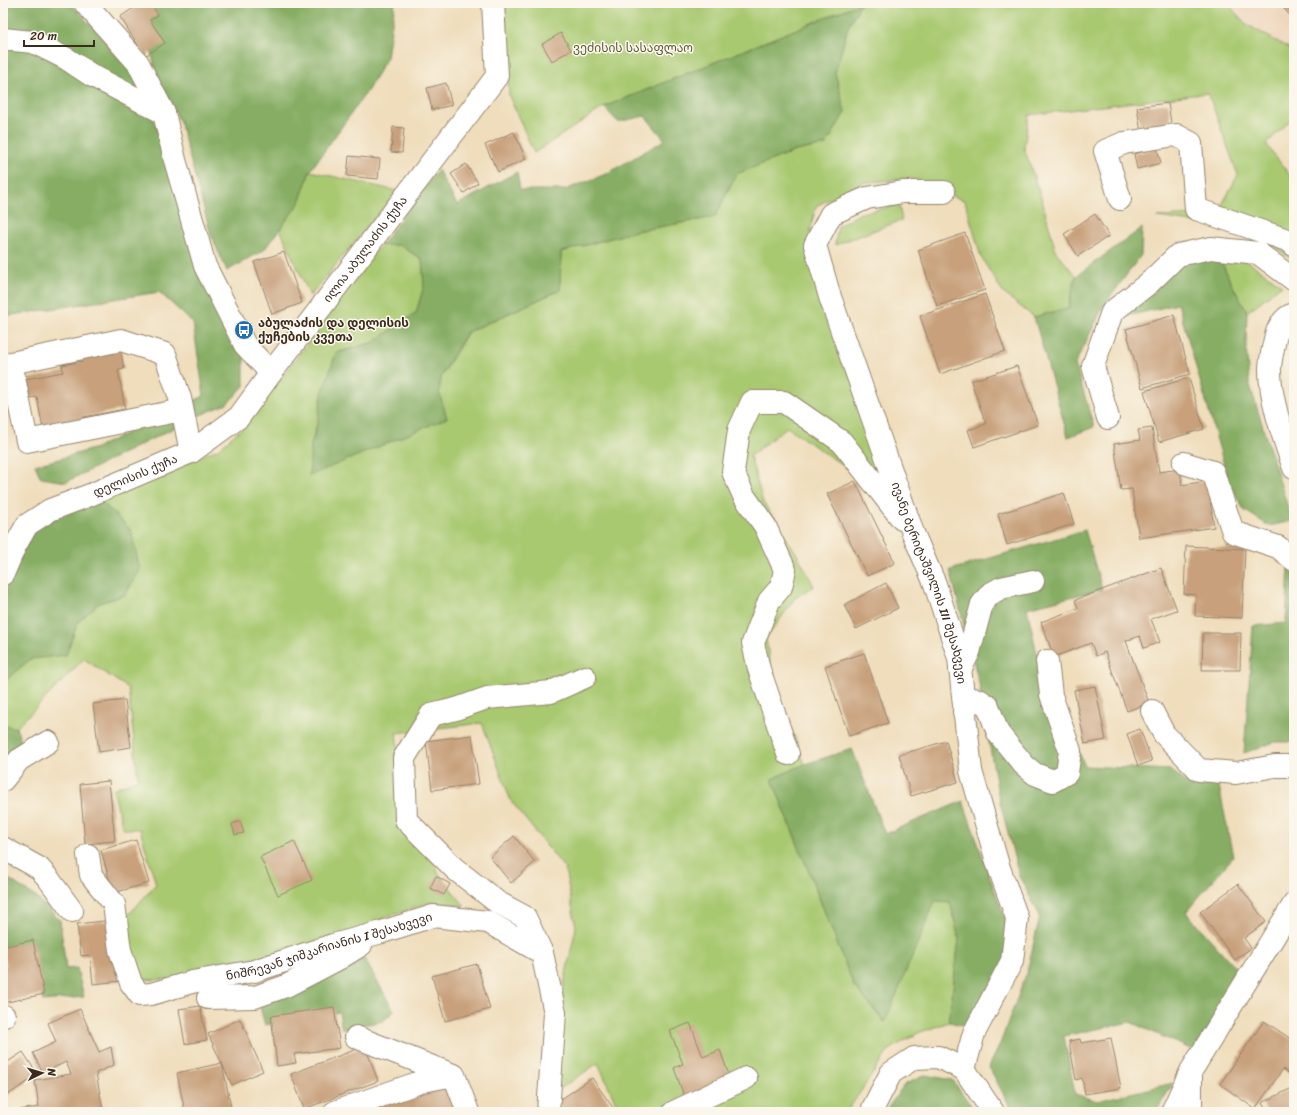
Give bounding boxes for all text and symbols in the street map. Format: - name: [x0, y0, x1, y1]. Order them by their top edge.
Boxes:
- scale bar: [24, 22, 94, 48]
- text: 20 m: [30, 25, 57, 47]
- park label: ვეძისის სასაფლაო: [573, 37, 693, 59]
- street label: ილია აბულაძის ქუჩა: [317, 191, 413, 308]
- place label: აბულაძის და დელისის ქუჩების კვეთა: [258, 312, 409, 348]
- bus stop icon: აბულაძის და დელისის ქუჩების კვეთა: [233, 319, 255, 341]
- street label: დელისის ქუჩა: [89, 448, 181, 504]
- street label: ივანე ბერიტაშვილის III შესახვევი: [885, 479, 973, 685]
- street label: ნიშრევან ჯიშკარიანის I შესახვევი: [224, 906, 435, 987]
- north arrow: [22, 1053, 62, 1093]
- text: N: [42, 1067, 61, 1077]

